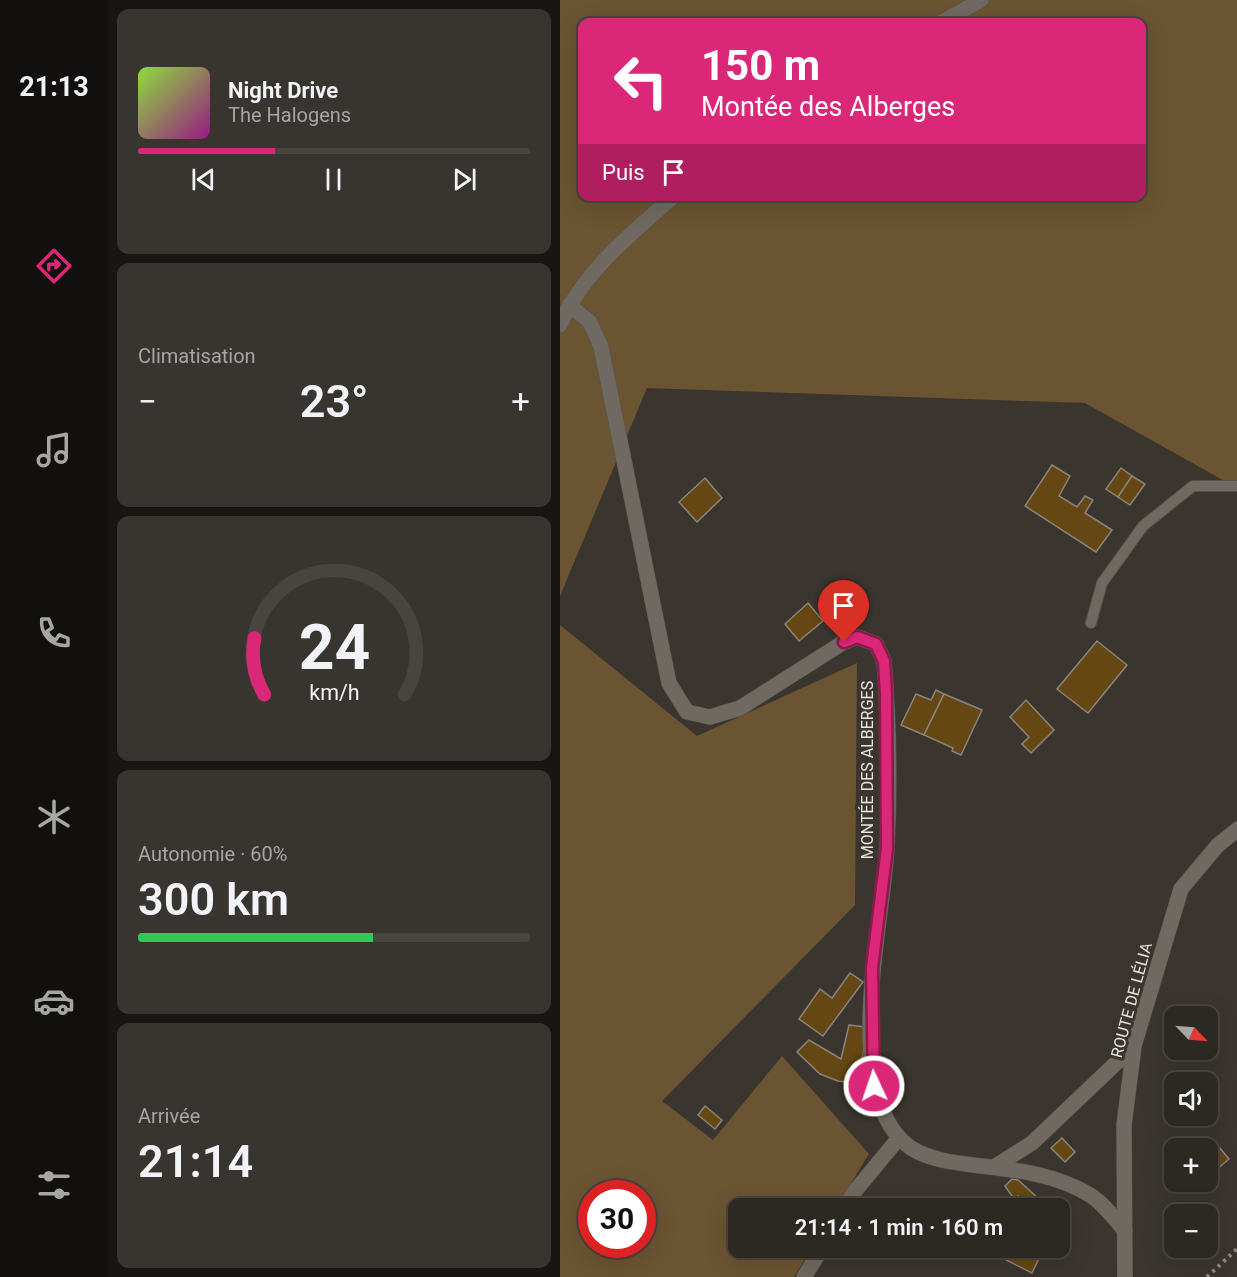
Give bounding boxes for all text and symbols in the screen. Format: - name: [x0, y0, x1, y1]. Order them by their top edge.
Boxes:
- text: 150 m: [701, 41, 820, 90]
- icon: left: [602, 42, 680, 120]
- text: 21:13: [19, 71, 89, 103]
- text: Night Drive: [228, 78, 338, 103]
- text: Montée des Alberges: [701, 91, 955, 123]
- text: The Halogens: [228, 103, 351, 127]
- icon: arrive: [657, 156, 690, 189]
- text: Puis: [602, 160, 645, 185]
- icon: previous: [187, 163, 220, 196]
- icon: pause: [317, 163, 350, 196]
- icon: next: [448, 163, 481, 196]
- icon: directions: [33, 245, 75, 287]
- text: Climatisation: [138, 344, 256, 368]
- text: 23°: [300, 375, 368, 428]
- text: −: [138, 382, 157, 421]
- text: +: [511, 382, 530, 421]
- icon: music: [33, 429, 75, 471]
- pin: [818, 580, 869, 642]
- icon: arrive: [827, 589, 860, 622]
- icon: phone: [33, 612, 75, 654]
- text: 24: [298, 612, 370, 685]
- text: km/h: [309, 681, 359, 706]
- street label: MONTÉE DES ALBERGES: [858, 681, 877, 859]
- icon: climate: [33, 796, 75, 838]
- text: Autonomie · 60%: [138, 842, 287, 866]
- text: 300 km: [138, 873, 289, 926]
- street label: ROUTE DE LÉLIA: [1107, 940, 1156, 1060]
- icon: car: [33, 980, 75, 1022]
- north arrow: [1164, 1006, 1218, 1060]
- map controls: [1164, 1006, 1218, 1258]
- position arrow: [842, 1054, 906, 1118]
- button: sound: [1164, 1072, 1218, 1126]
- text: Arrivée: [138, 1104, 200, 1128]
- text: 21:14: [138, 1135, 253, 1188]
- button: +: [1164, 1138, 1218, 1192]
- icon: filters: [33, 1164, 75, 1206]
- speed limit sign: 30: [578, 1180, 656, 1258]
- button: −: [1164, 1204, 1218, 1258]
- text: 21:14 · 1 min · 160 m: [795, 1215, 1003, 1240]

